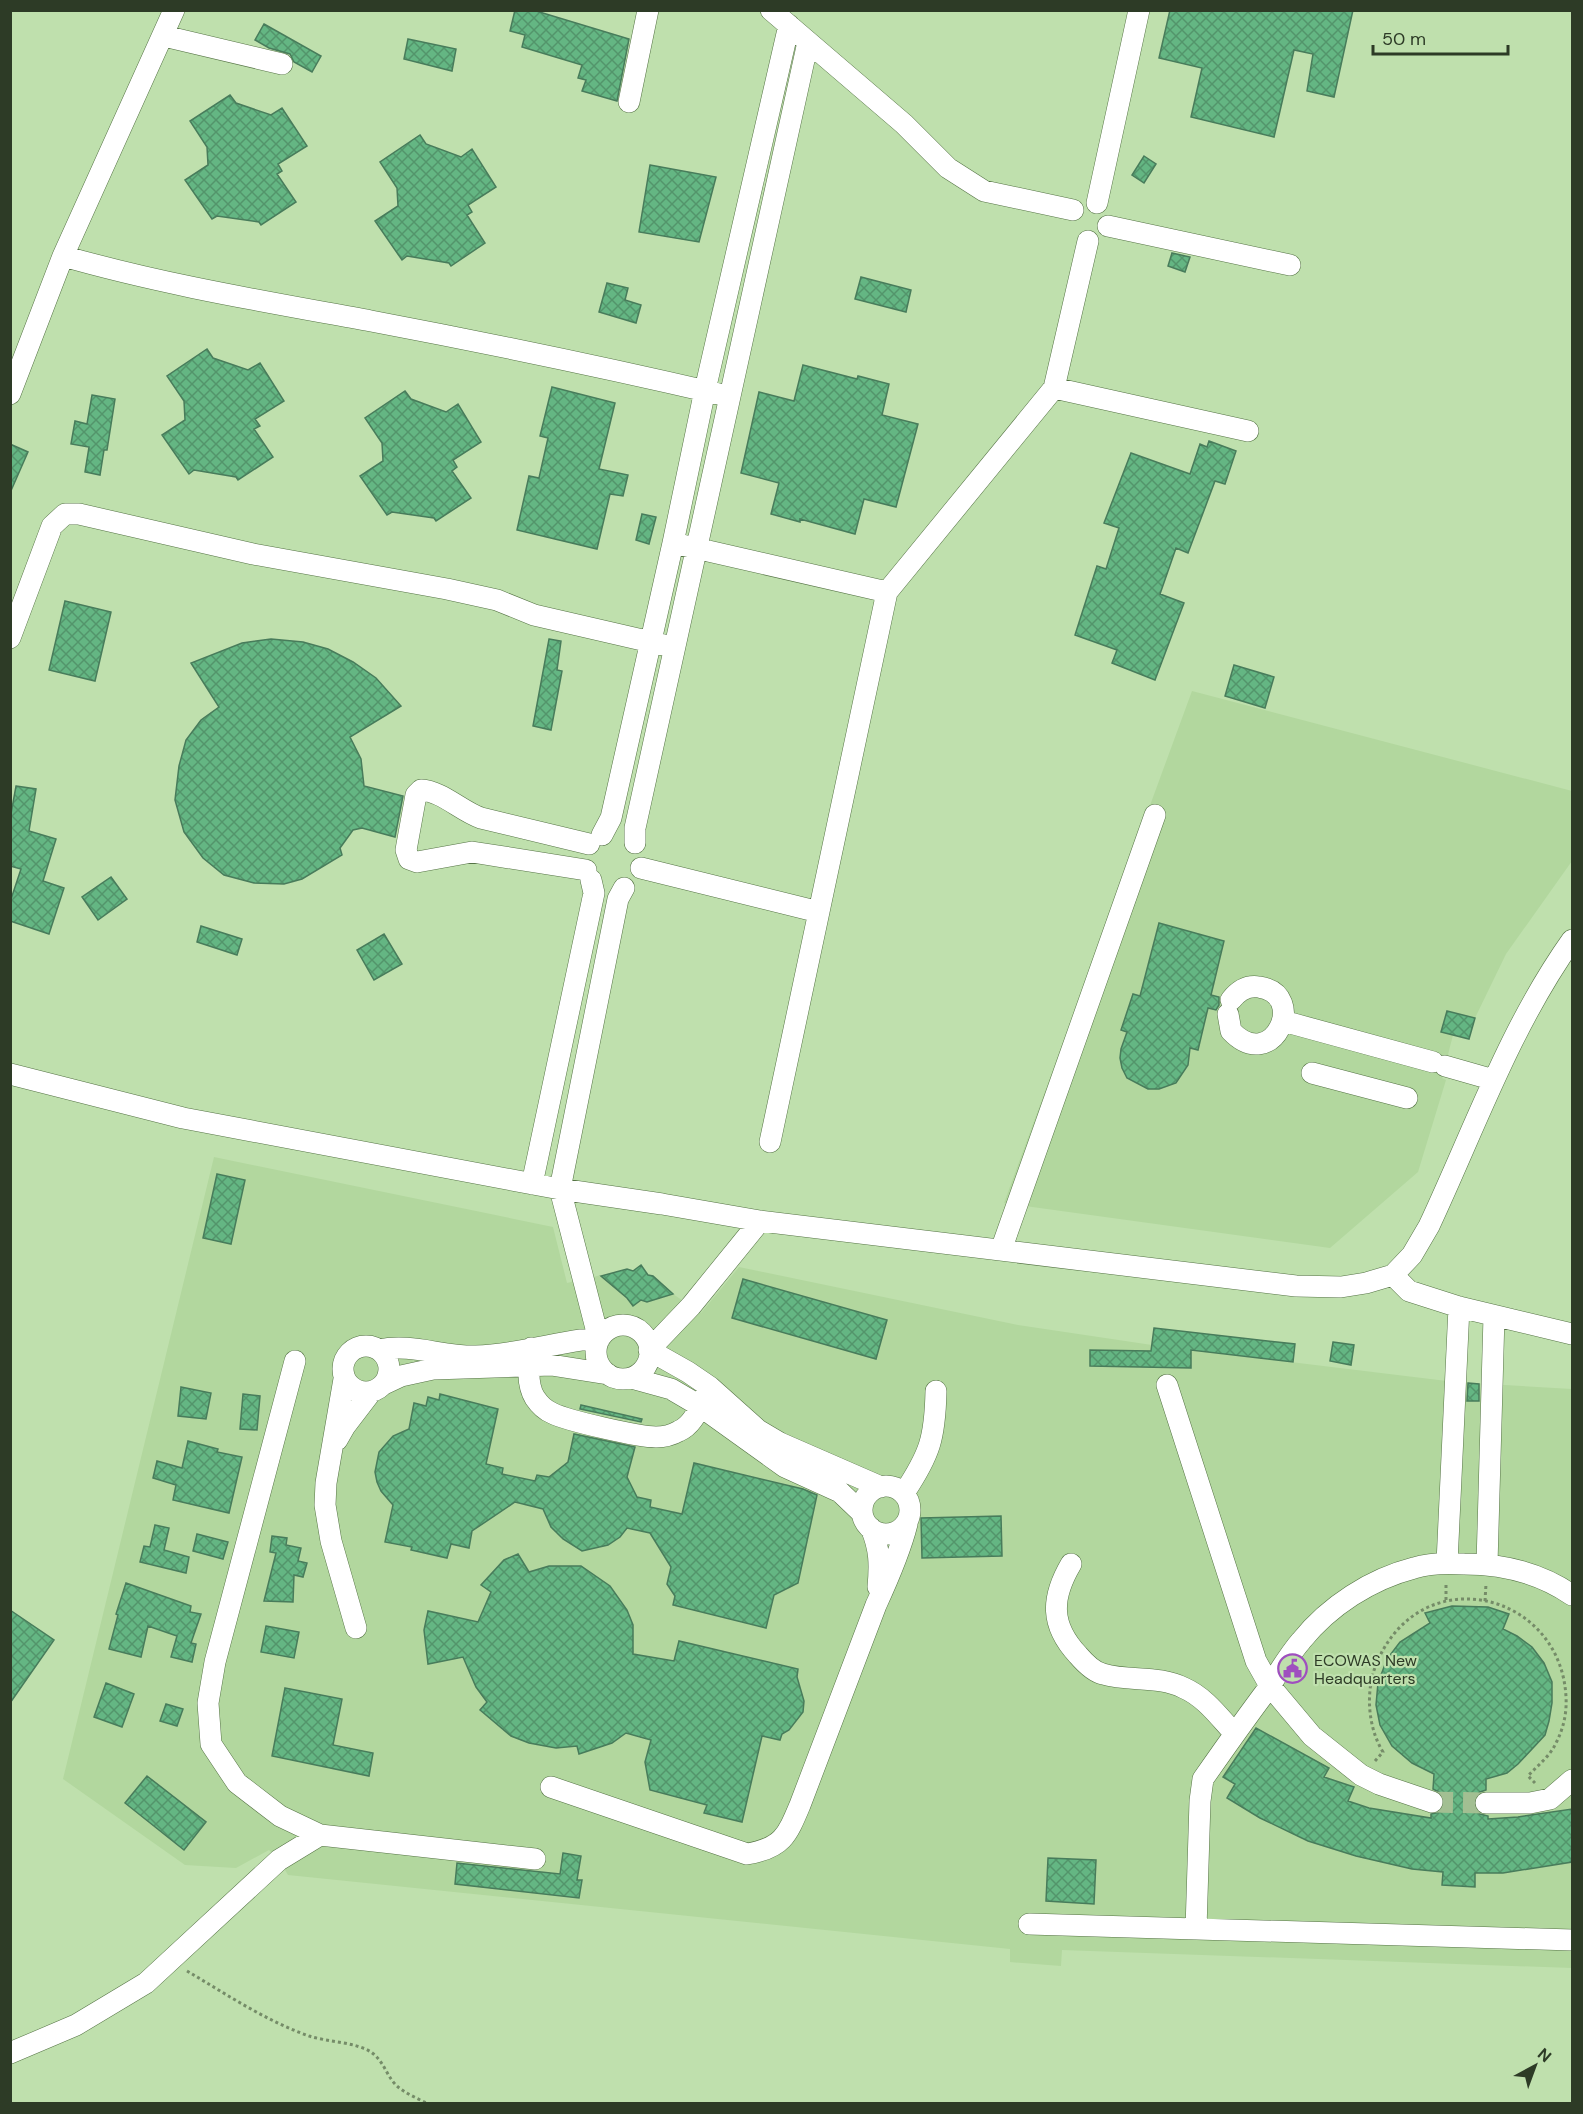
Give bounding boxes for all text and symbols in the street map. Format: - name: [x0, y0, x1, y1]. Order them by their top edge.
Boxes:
- scale bar: [1373, 18, 1508, 56]
- text: 50 m: [1382, 27, 1426, 51]
- place label: ECOWAS New Headquarters: [1314, 1650, 1417, 1689]
- public building icon: ECOWAS New Headquarters: [1277, 1653, 1309, 1685]
- north arrow: [1505, 2036, 1565, 2096]
- text: N: [1533, 2043, 1556, 2067]

